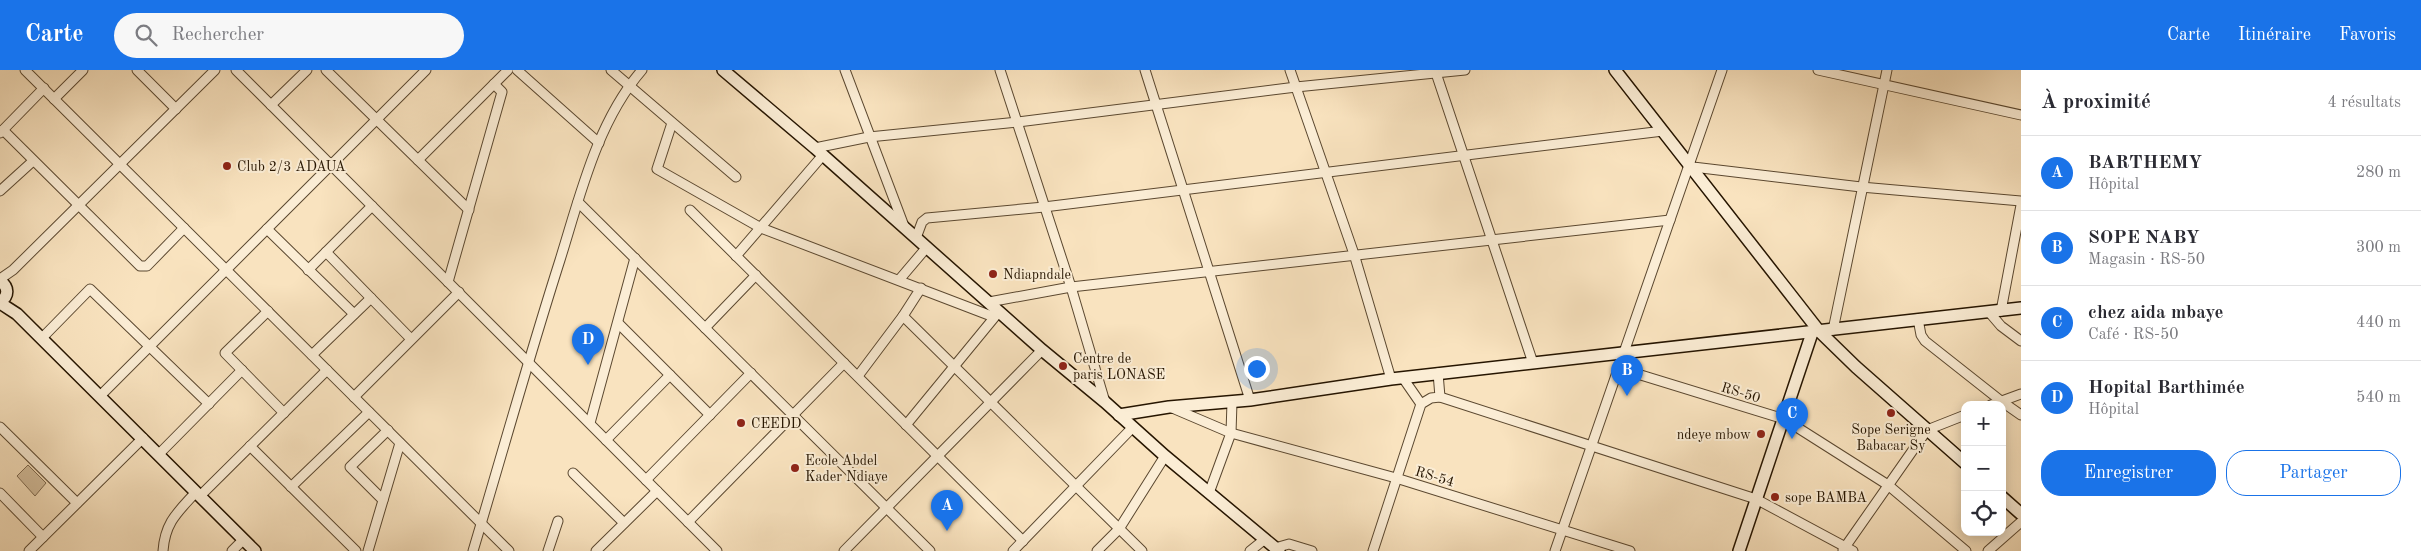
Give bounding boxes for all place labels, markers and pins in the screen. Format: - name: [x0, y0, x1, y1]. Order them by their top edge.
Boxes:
- marker: Club 2/3 ADAUA: [221, 160, 233, 172]
- place label: Club 2/3 ADAUA: [237, 160, 346, 174]
- marker: Ndiapndale: [987, 268, 999, 280]
- place label: Ndiapndale: [1003, 268, 1071, 282]
- pin: D: [572, 324, 604, 365]
- place label: Centre de paris LONASE: [1073, 352, 1165, 382]
- pin: B: [1611, 355, 1643, 396]
- marker: Centre de paris LONASE: [1057, 360, 1069, 372]
- pin: C: [1776, 398, 1808, 439]
- marker: Sope Serigne Babacar Sy: [1885, 407, 1897, 419]
- marker: CEEDD: [735, 417, 747, 429]
- place label: CEEDD: [751, 417, 802, 431]
- place label: Sope Serigne Babacar Sy: [1851, 423, 1931, 453]
- place label: ndeye mbow: [1677, 428, 1751, 442]
- marker: ndeye mbow: [1755, 428, 1767, 440]
- place label: Ecole Abdel Kader Ndiaye: [805, 454, 888, 484]
- marker: Ecole Abdel Kader Ndiaye: [789, 462, 801, 474]
- pin: A: [931, 490, 963, 531]
- marker: sope BAMBA: [1769, 491, 1781, 503]
- place label: sope BAMBA: [1785, 491, 1867, 505]

